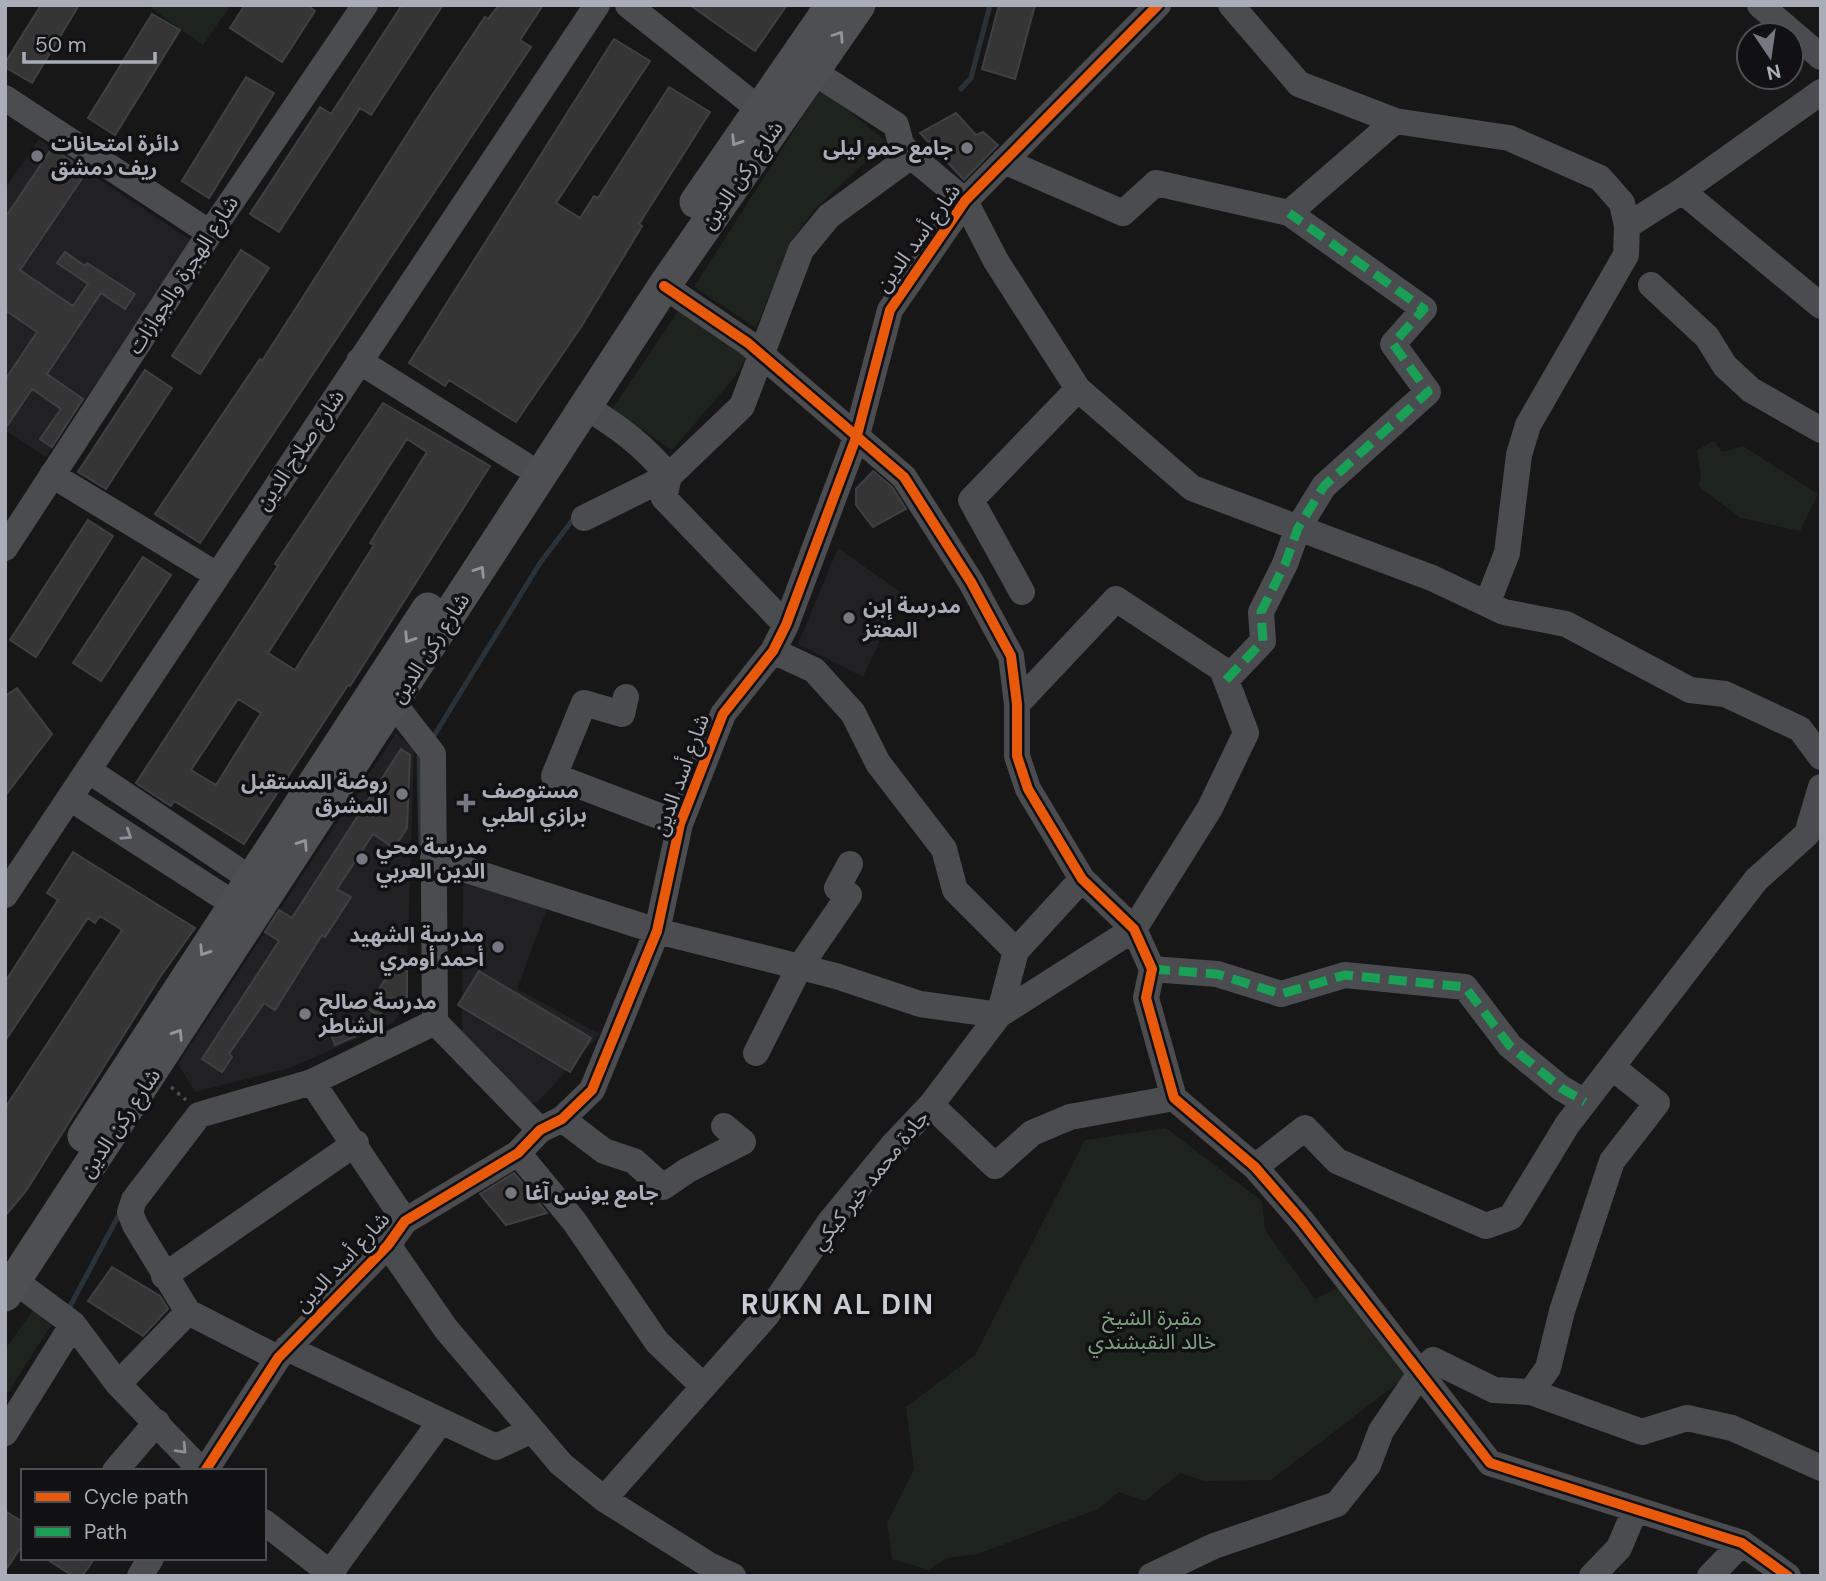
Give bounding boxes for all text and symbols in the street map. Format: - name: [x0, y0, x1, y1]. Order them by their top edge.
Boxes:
- scale bar: [24, 21, 156, 65]
- north arrow: [1735, 21, 1805, 91]
- text: 50 m: [35, 31, 86, 59]
- one-way arrow: [830, 31, 843, 44]
- text: N: [1764, 58, 1783, 86]
- street label: شارع ركن الدين: [694, 115, 790, 235]
- place label: دائرة امتحانات ريف دمشق: [51, 130, 180, 182]
- one-way arrow: [732, 133, 744, 146]
- place label: جامع حمو ليلى: [823, 134, 953, 163]
- marker: جامع حمو ليلى: [959, 140, 975, 156]
- marker: دائرة امتحانات ريف دمشق: [29, 148, 45, 164]
- street label: شارع أسد الدين: [869, 178, 968, 299]
- street label: شارع الهجرة والجوازات: [121, 190, 246, 360]
- street label: شارع صلاح الدين: [249, 384, 352, 517]
- one-way arrow: [472, 566, 484, 579]
- street label: شارع ركن الدين: [384, 587, 477, 709]
- place label: مدرسة إبن المعتز: [862, 592, 961, 644]
- marker: مدرسة إبن المعتز: [841, 610, 857, 626]
- one-way arrow: [405, 630, 417, 643]
- street label: شارع أسد الدين: [646, 710, 717, 840]
- place label: روضة المستقبل المشرق: [241, 768, 388, 820]
- place label: مستوصف برازي الطبي: [482, 777, 587, 832]
- marker: روضة المستقبل المشرق: [394, 786, 410, 802]
- marker: مستوصف برازي الطبي: [456, 793, 476, 813]
- one-way arrow: [119, 827, 132, 839]
- place label: مدرسة محي الدين العربي: [376, 833, 488, 888]
- one-way arrow: [294, 838, 307, 851]
- marker: مدرسة محي الدين العربي: [354, 851, 370, 867]
- place label: مدرسة الشهيد أحمد أومري: [349, 921, 484, 976]
- marker: مدرسة الشهيد أحمد أومري: [490, 939, 506, 955]
- one-way arrow: [199, 944, 212, 957]
- place label: مدرسة صالح الشاطر: [318, 988, 437, 1040]
- marker: مدرسة صالح الشاطر: [297, 1006, 313, 1022]
- one-way arrow: [170, 1029, 183, 1042]
- street label: شارع ركن الدين: [73, 1063, 168, 1184]
- street label: جادة محمد خير كيكي: [805, 1104, 937, 1257]
- place label: جامع يونس آغا: [525, 1179, 658, 1208]
- marker: جامع يونس آغا: [503, 1185, 519, 1201]
- street label: شارع أسد الدين: [288, 1206, 397, 1319]
- district label: RUKN AL DIN: [741, 1286, 935, 1323]
- park label: مقبرة الشيخ خالد النقبشندي: [1088, 1304, 1216, 1358]
- one-way arrow: [174, 1441, 186, 1454]
- legend: [21, 1469, 266, 1560]
- text: Cycle path: [84, 1483, 189, 1511]
- text: Path: [84, 1518, 127, 1546]

